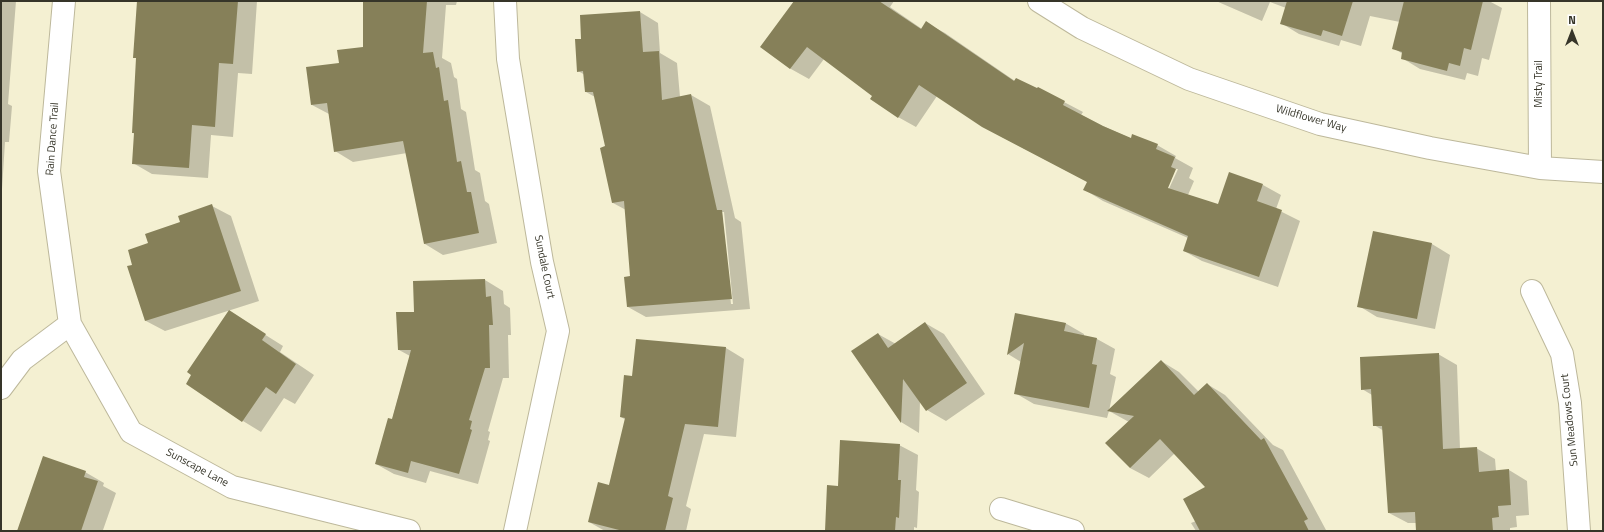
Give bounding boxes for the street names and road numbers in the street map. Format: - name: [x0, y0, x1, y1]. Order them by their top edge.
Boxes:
- street label: Misty Trail: [1532, 60, 1546, 108]
- street label: Rain Dance Trail: [44, 102, 62, 176]
- street label: Wildflower Way: [1274, 103, 1348, 135]
- street label: Sundale Court: [531, 234, 557, 300]
- street label: Sun Meadows Court: [1559, 373, 1581, 467]
- street label: Sunscape Lane: [163, 446, 231, 490]

